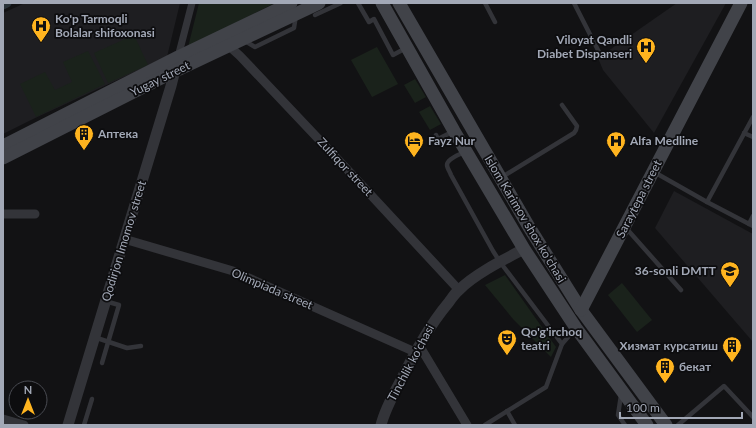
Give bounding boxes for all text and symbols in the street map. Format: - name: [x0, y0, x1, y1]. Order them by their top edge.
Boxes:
- place label: Ko'p Tarmoqli Bolalar shifoxonasi: [55, 11, 155, 40]
- hospital icon: Ko'p Tarmoqli Bolalar shifoxonasi: [30, 15, 52, 43]
- place label: Viloyat Qandli Diabet Dispanseri: [537, 32, 632, 61]
- hospital icon: Viloyat Qandli Diabet Dispanseri: [635, 36, 657, 64]
- street label: Yugay street: [127, 57, 193, 99]
- building icon: Аптека: [73, 123, 95, 151]
- place label: Аптека: [97, 126, 138, 141]
- hotel icon: Fayz Nur: [403, 130, 425, 158]
- hospital icon: Alfa Medline: [605, 130, 627, 158]
- place label: Fayz Nur: [428, 133, 476, 148]
- place label: Alfa Medline: [629, 133, 699, 148]
- street label: Zulfiqor street: [314, 134, 377, 200]
- street label: Islom Karimov shox ko'chasi: [481, 152, 570, 285]
- street label: Saraytepa street: [612, 157, 665, 240]
- street label: Qodirjon Imomov street: [98, 178, 149, 303]
- school or university icon: 36-sonli DMTT: [719, 260, 741, 288]
- place label: 36-sonli DMTT: [635, 263, 717, 278]
- street label: Olimpiada street: [229, 265, 316, 313]
- street label: Tinchlik ko'chasi: [384, 322, 437, 404]
- place label: Qo'g'irchoq teatri: [521, 324, 582, 353]
- theatre icon: Qo'g'irchoq teatri: [496, 328, 518, 356]
- building icon: Хизмат курсатиш: [721, 335, 743, 363]
- place label: Хизмат курсатиш: [619, 338, 718, 353]
- building icon: бекат: [654, 356, 676, 384]
- place label: бекат: [679, 359, 712, 374]
- north arrow: [8, 380, 48, 420]
- text: N: [24, 383, 32, 396]
- scale bar: [620, 394, 742, 420]
- text: 100 m: [626, 400, 660, 415]

